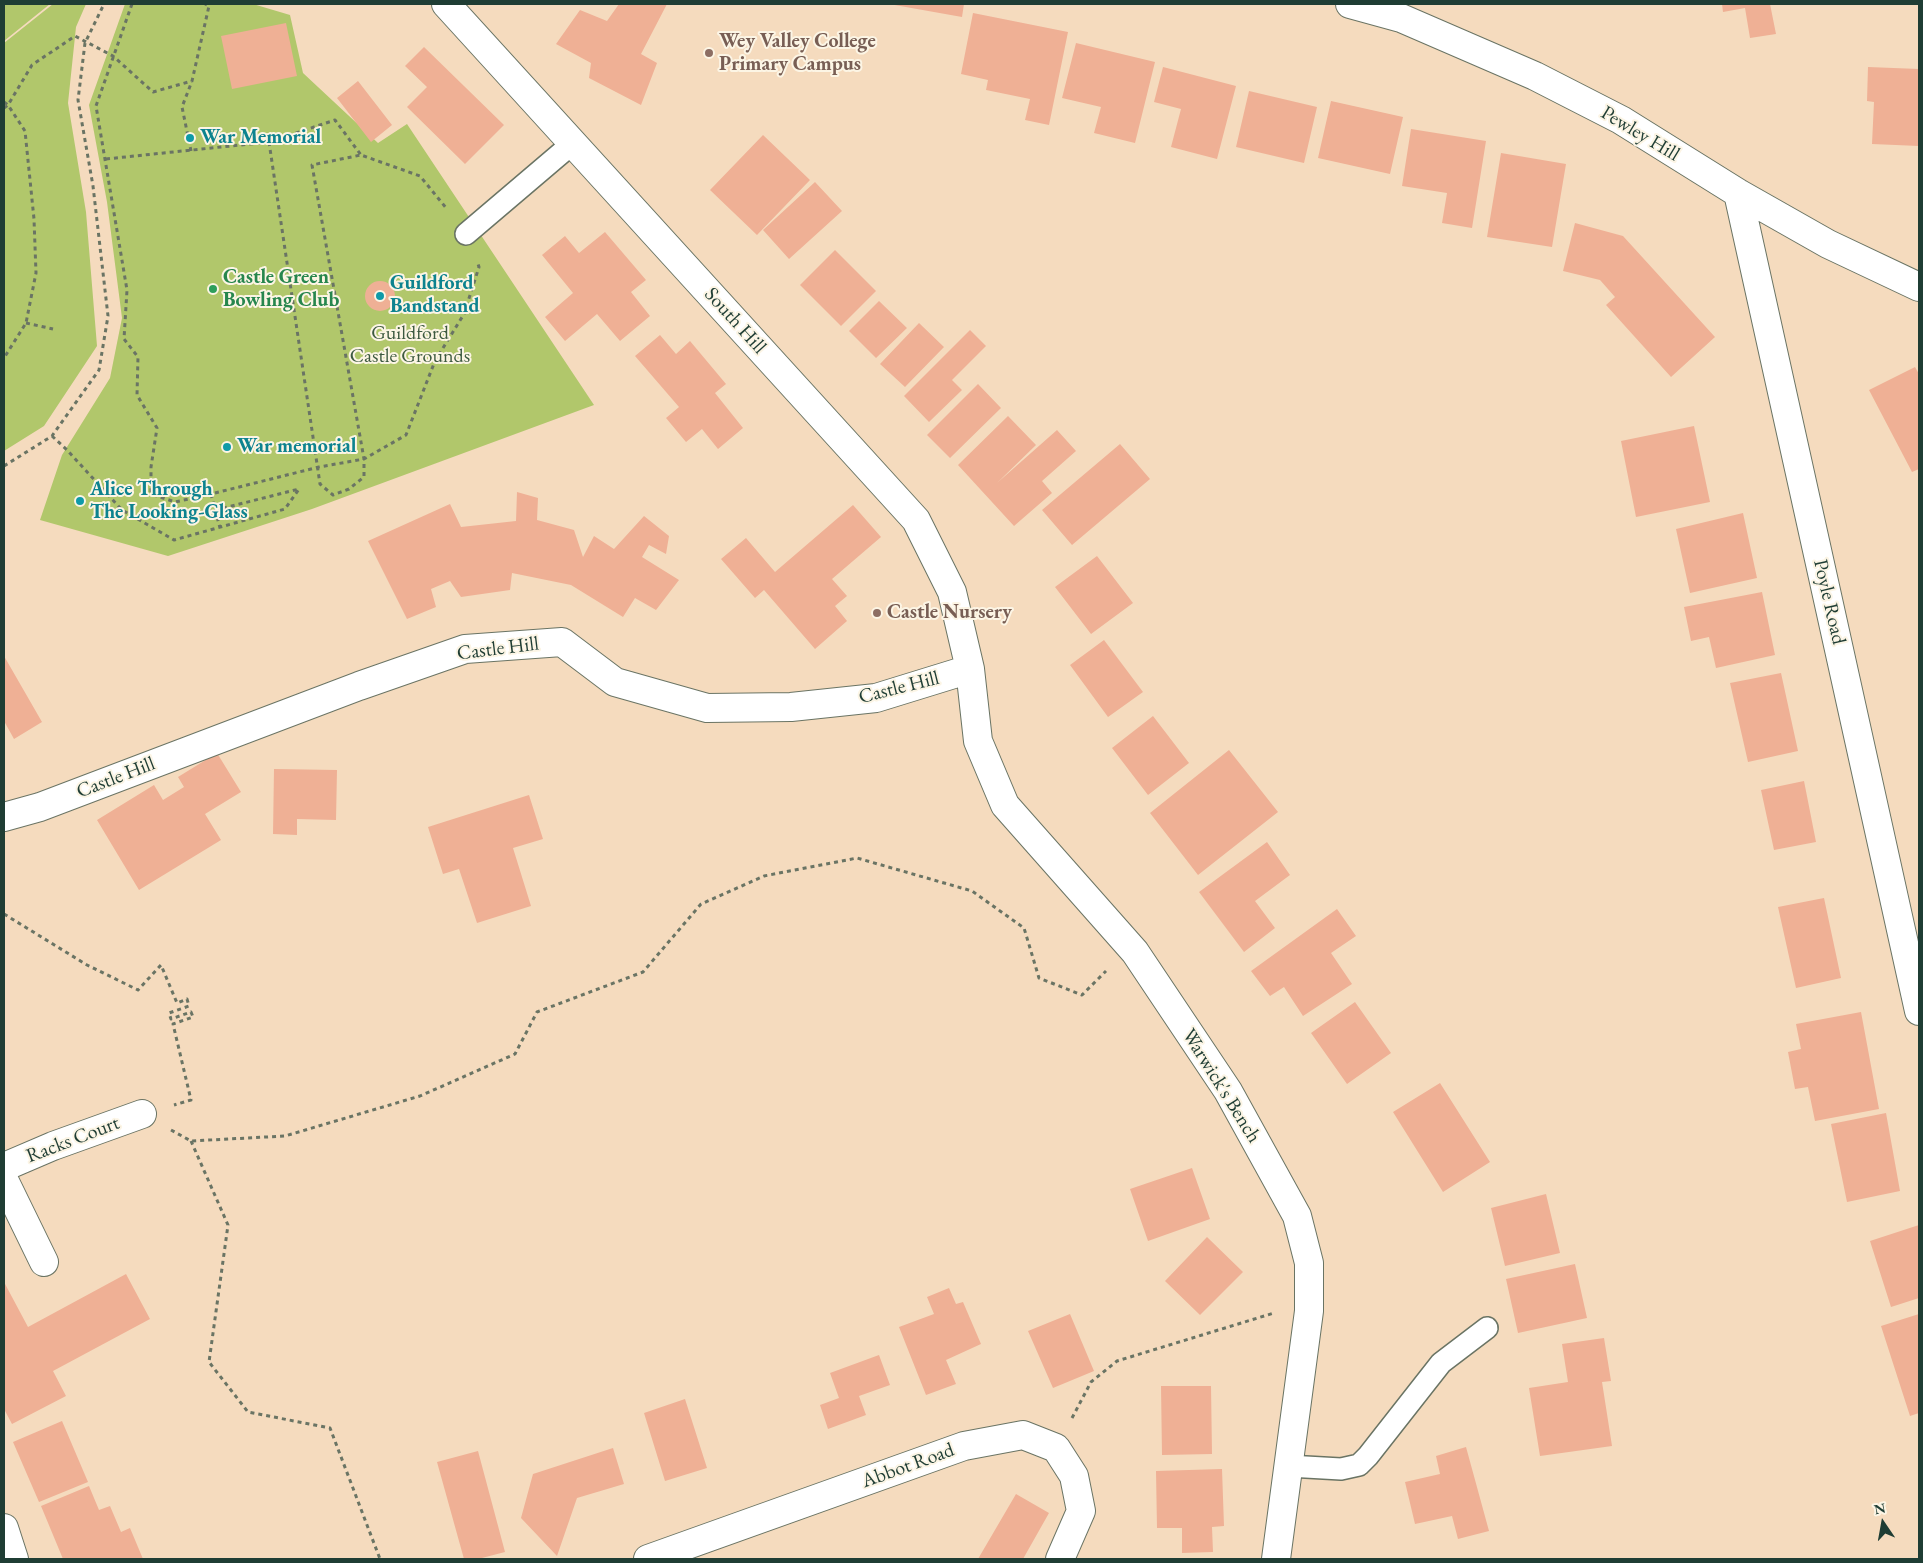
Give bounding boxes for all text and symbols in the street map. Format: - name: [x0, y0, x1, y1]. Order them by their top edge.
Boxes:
- place label: Wey Valley College Primary Campus: [719, 30, 876, 77]
- marker: Wey Valley College Primary Campus: [703, 47, 715, 59]
- street label: Pewley Hill: [1596, 101, 1684, 167]
- place label: War Memorial: [200, 126, 321, 150]
- marker: War Memorial: [184, 132, 196, 144]
- place label: Castle Green Bowling Club: [223, 266, 339, 313]
- place label: Guildford Bandstand: [390, 272, 479, 319]
- marker: Castle Green Bowling Club: [207, 283, 219, 295]
- street label: South Hill: [699, 283, 771, 359]
- marker: Guildford Bandstand: [374, 290, 386, 302]
- park label: Guildford Castle Grounds: [350, 322, 470, 369]
- place label: War memorial: [237, 435, 356, 459]
- marker: War memorial: [221, 441, 233, 453]
- place label: Alice Through The Looking-Glass: [90, 478, 248, 525]
- marker: Alice Through The Looking-Glass: [74, 495, 86, 507]
- street label: Poyle Road: [1808, 557, 1850, 647]
- place label: Castle Nursery: [887, 601, 1012, 625]
- marker: Castle Nursery: [871, 607, 883, 619]
- street label: Castle Hill: [456, 632, 540, 666]
- street label: Castle Hill: [856, 666, 942, 710]
- street label: Castle Hill: [73, 752, 159, 804]
- street label: Warwick's Bench: [1176, 1024, 1266, 1148]
- street label: Racks Court: [23, 1111, 123, 1169]
- street label: Abbot Road: [859, 1438, 957, 1494]
- north arrow: [1858, 1498, 1908, 1548]
- text: N: [1872, 1498, 1887, 1518]

